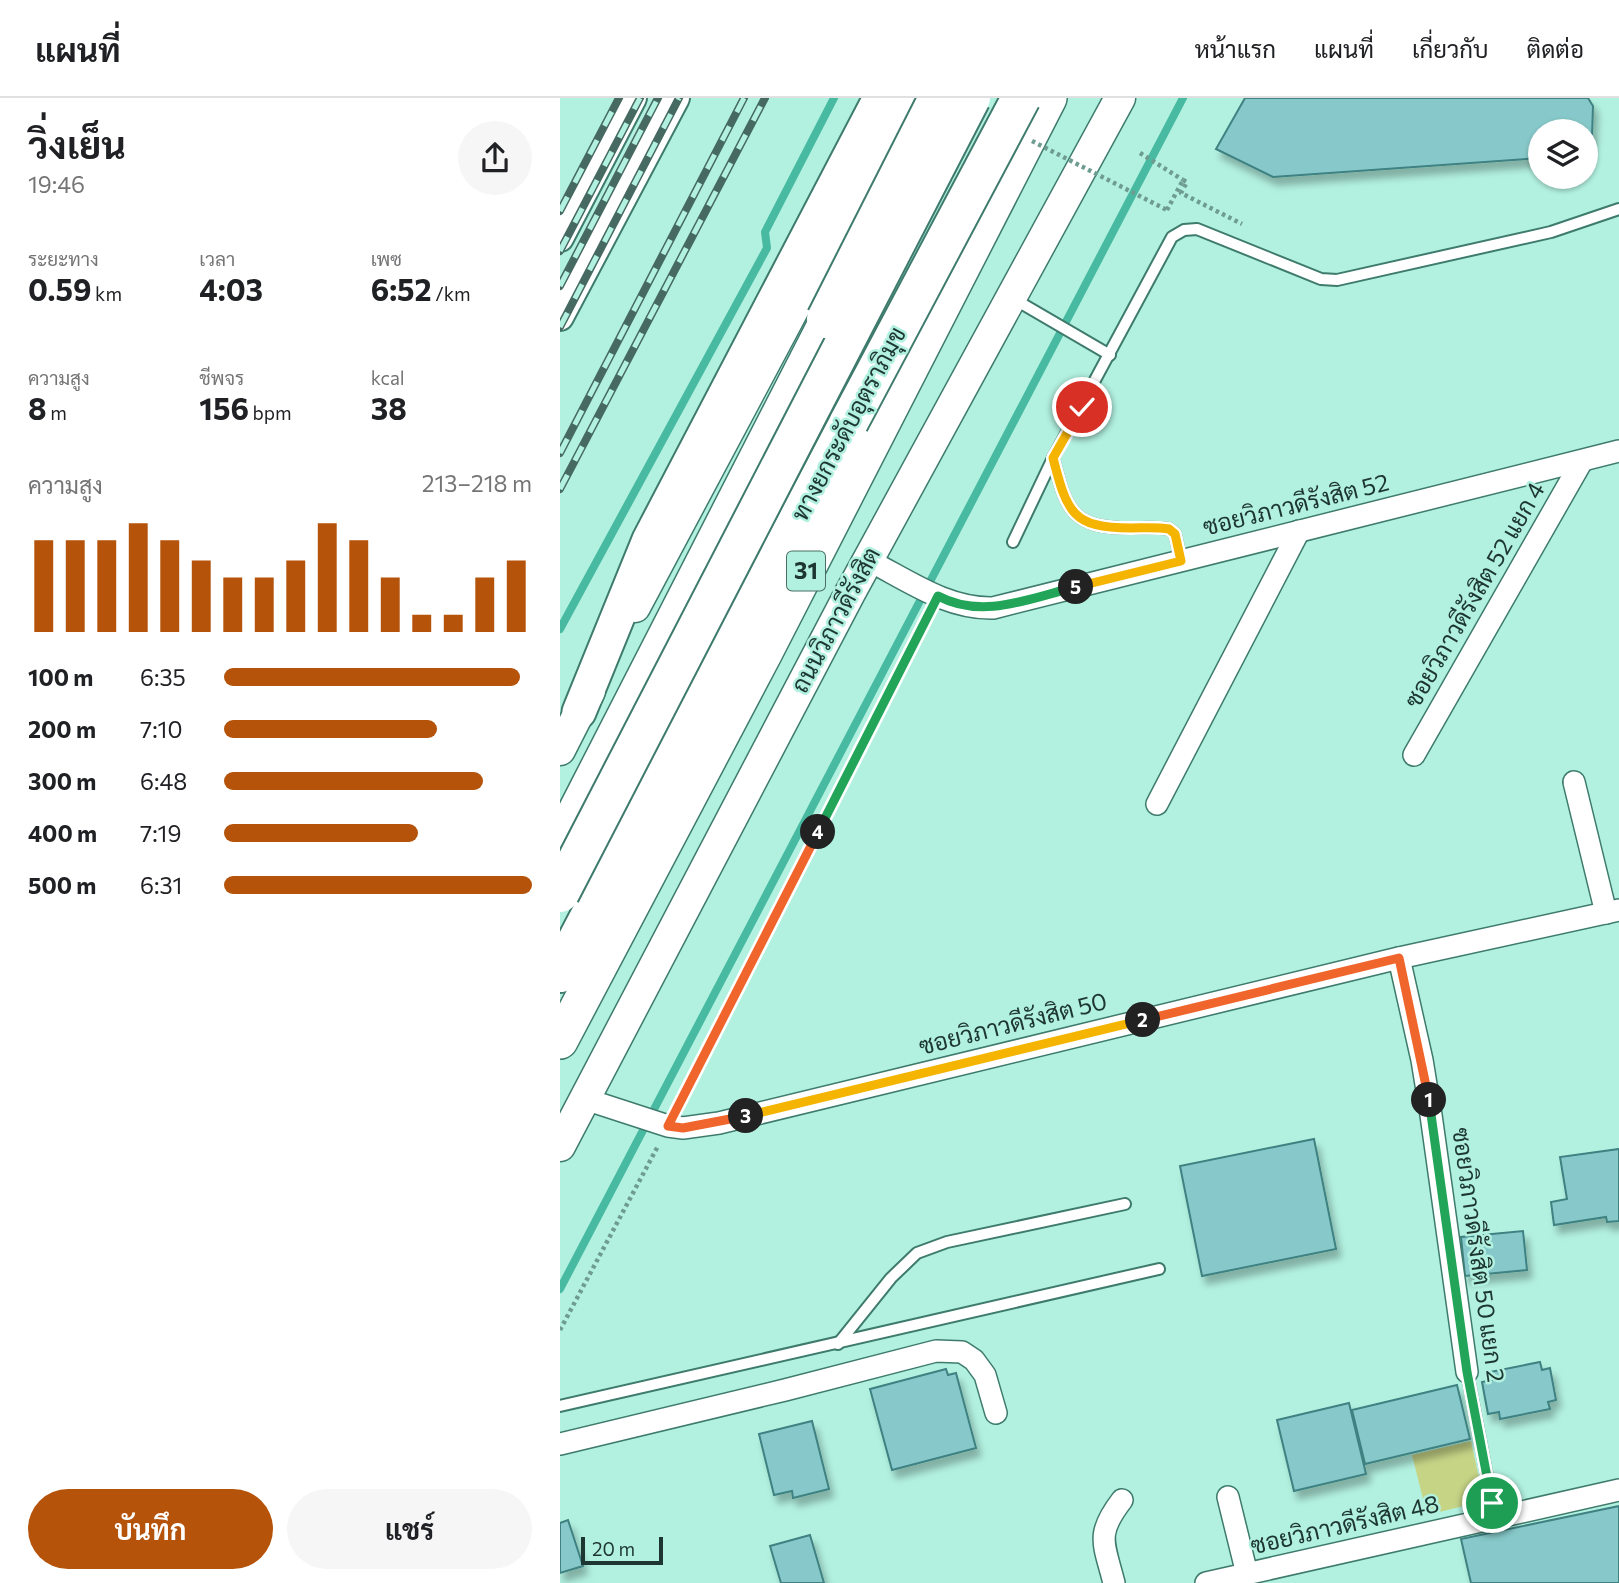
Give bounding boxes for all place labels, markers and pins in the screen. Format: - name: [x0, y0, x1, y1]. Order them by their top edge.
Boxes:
- pin: [1052, 377, 1112, 437]
- pin: 5: [1058, 570, 1094, 604]
- pin: 4: [800, 814, 836, 850]
- pin: 2: [1126, 1002, 1160, 1038]
- pin: 1: [1412, 1082, 1446, 1118]
- pin: 3: [728, 1098, 764, 1134]
- pin: [1462, 1473, 1522, 1533]

